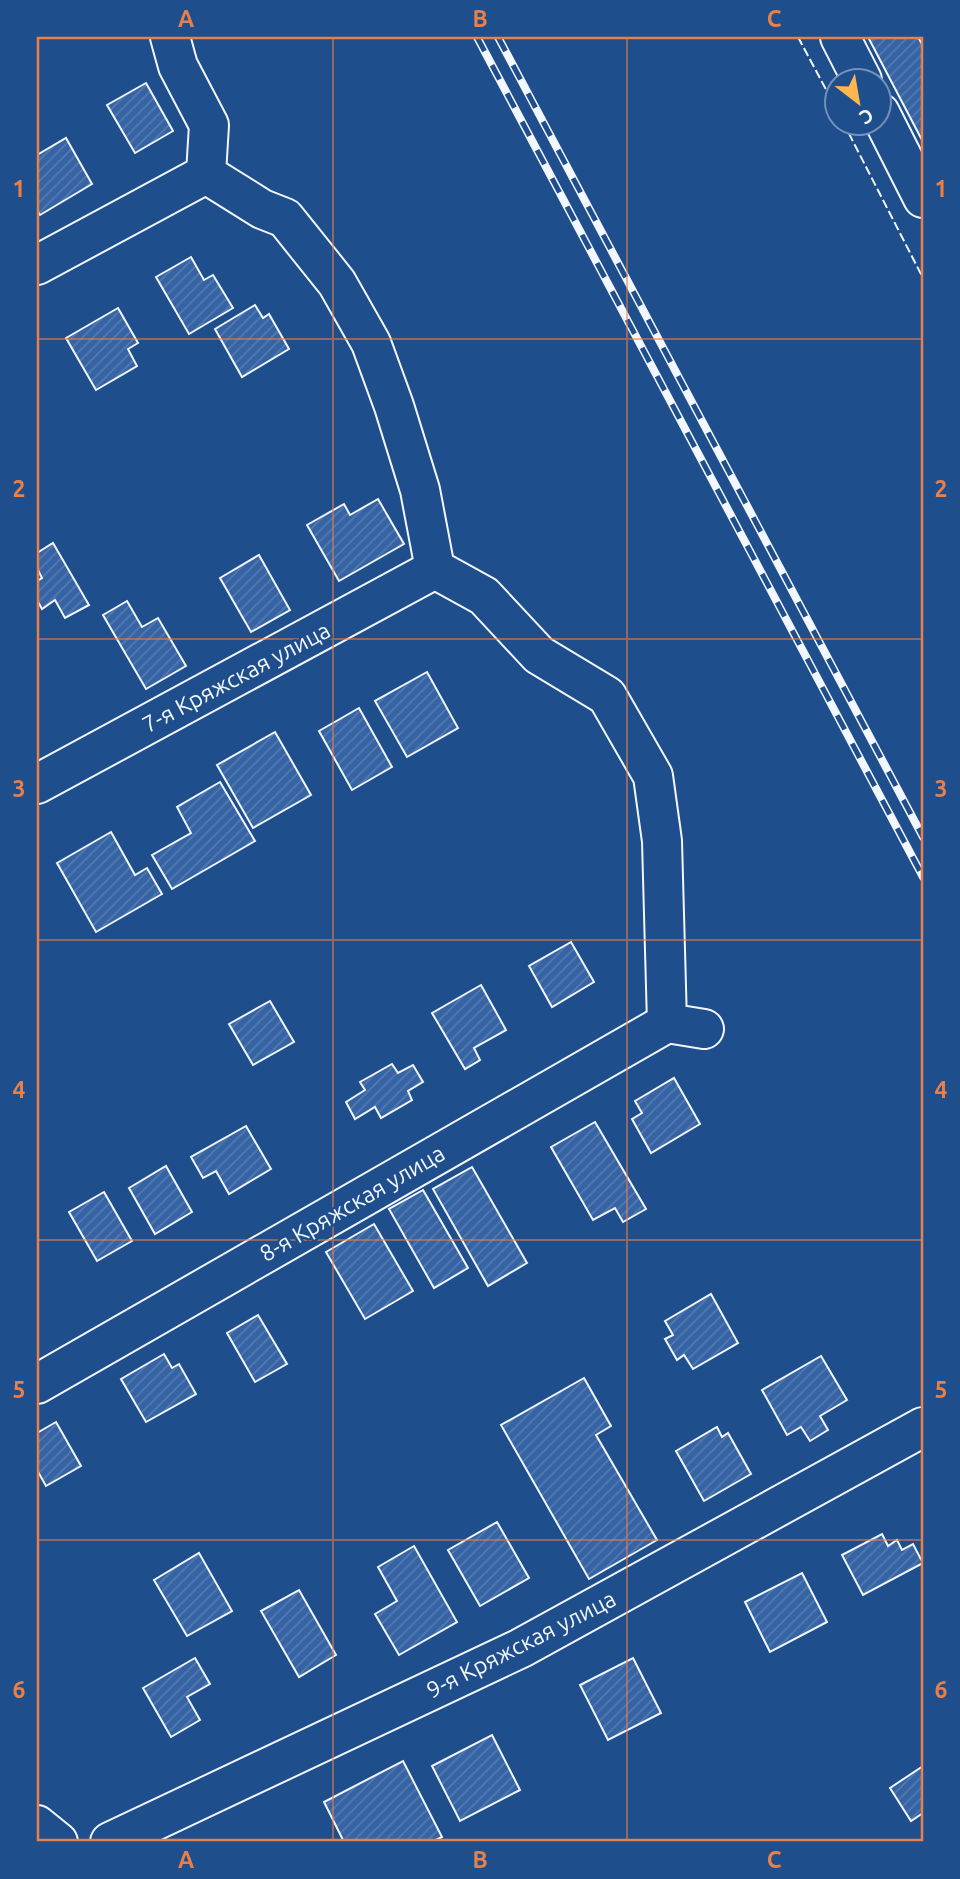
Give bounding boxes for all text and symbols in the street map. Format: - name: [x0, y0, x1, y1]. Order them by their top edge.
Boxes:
- text: A: [178, 6, 194, 31]
- text: B: [472, 6, 488, 31]
- text: C: [767, 6, 782, 31]
- north arrow: [824, 66, 894, 136]
- text: С: [856, 104, 878, 129]
- text: 1: [13, 176, 25, 201]
- text: 1: [935, 176, 947, 201]
- text: 2: [13, 476, 25, 501]
- text: 2: [935, 476, 947, 501]
- street label: 7-я Кряжская улица: [138, 617, 334, 737]
- text: 3: [13, 776, 25, 801]
- text: 3: [935, 776, 947, 801]
- text: 4: [13, 1077, 26, 1102]
- text: 4: [935, 1077, 948, 1102]
- street label: 8-я Кряжская улица: [255, 1140, 449, 1266]
- text: 5: [13, 1377, 25, 1402]
- text: 5: [935, 1377, 947, 1402]
- street label: 9-я Кряжская улица: [422, 1585, 620, 1703]
- text: 6: [13, 1677, 26, 1702]
- text: 6: [935, 1677, 948, 1702]
- text: A: [178, 1847, 194, 1872]
- text: B: [472, 1847, 488, 1872]
- text: C: [767, 1847, 782, 1872]

